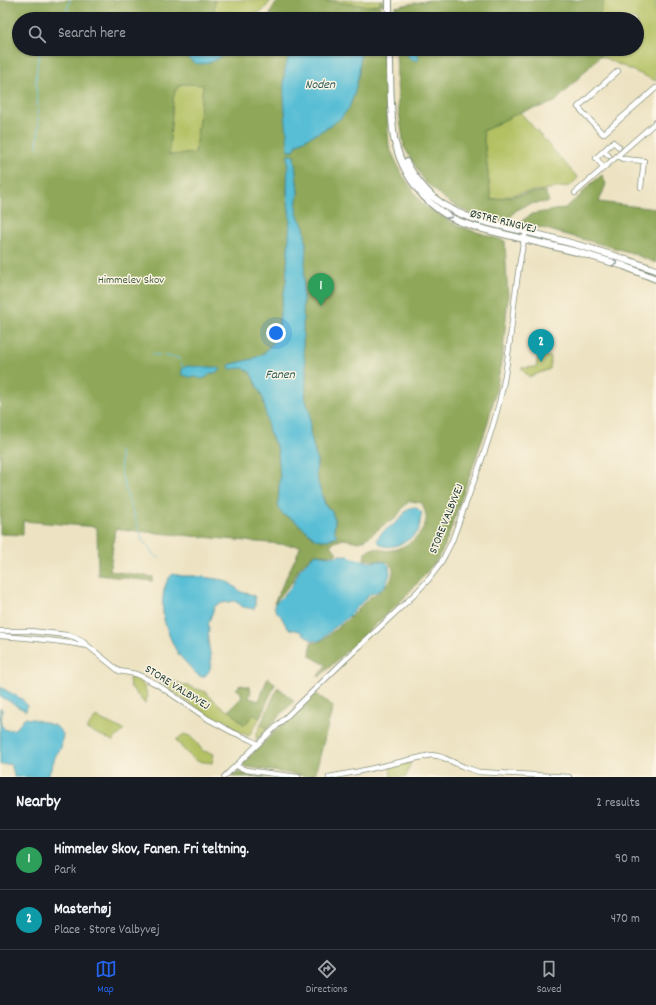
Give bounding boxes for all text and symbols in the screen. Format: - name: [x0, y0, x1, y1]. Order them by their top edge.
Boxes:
- search box: [12, 12, 644, 56]
- icon: search: [26, 23, 48, 45]
- text: Search here: [58, 23, 126, 45]
- water label: Noden: [305, 76, 336, 95]
- street label: ØSTRE RINGVEJ: [468, 206, 538, 238]
- one-way arrow: [446, 212, 453, 219]
- one-way arrow: [611, 258, 618, 267]
- park label: Himmelev Skov: [98, 272, 164, 289]
- pin: 1: [308, 273, 334, 306]
- your location: [266, 323, 286, 343]
- pin: 2: [528, 329, 554, 362]
- water label: Fanen: [265, 366, 296, 385]
- street label: STORE VALBYVEJ: [425, 482, 469, 556]
- street label: STORE VALBYVEJ: [141, 661, 213, 715]
- text: Nearby: [16, 791, 60, 815]
- text: 2 results: [596, 794, 640, 813]
- text: Himmelev Skov, Fanen. Fri teltning.: [54, 839, 249, 861]
- text: 1: [28, 850, 30, 869]
- text: 90 m: [615, 850, 640, 869]
- text: Park: [54, 861, 76, 880]
- text: Masterhøj: [54, 899, 111, 921]
- text: 2: [26, 910, 32, 929]
- text: 470 m: [611, 910, 640, 929]
- text: Place · Store Valbyvej: [54, 921, 160, 940]
- tab: Map: [95, 958, 117, 998]
- tab: Directions: [306, 958, 348, 998]
- tab: Saved: [537, 958, 561, 998]

